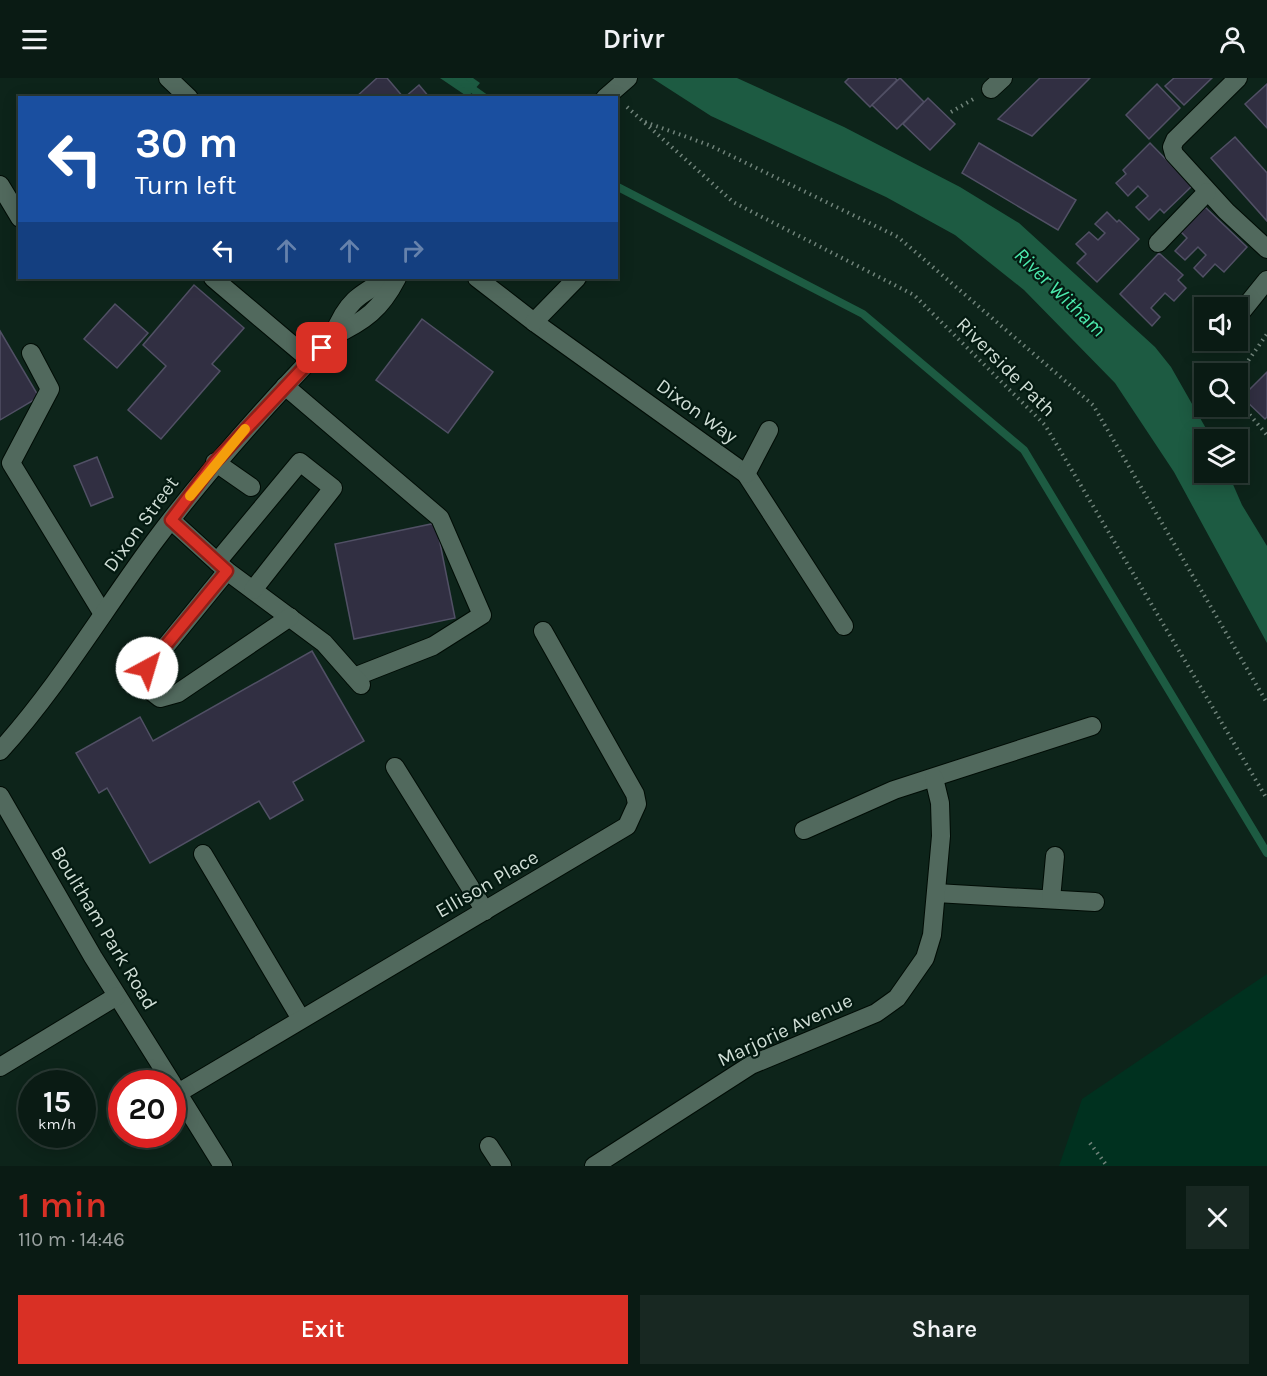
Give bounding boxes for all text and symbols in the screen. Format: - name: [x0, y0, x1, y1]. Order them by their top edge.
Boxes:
- icon: menu: [18, 23, 51, 56]
- text: Drivr: [603, 23, 664, 55]
- icon: person: [1216, 23, 1249, 56]
- text: 30 m: [135, 118, 238, 168]
- icon: left: [36, 120, 114, 198]
- text: Turn left: [135, 169, 236, 201]
- icon: left: [207, 234, 240, 267]
- icon: ahead: [270, 234, 303, 267]
- icon: ahead: [333, 234, 366, 267]
- icon: right: [396, 234, 429, 267]
- water label: River Witham: [1009, 243, 1111, 341]
- map controls: [1194, 297, 1248, 483]
- button: sound: [1194, 297, 1248, 351]
- street label: Riverside Path: [952, 313, 1060, 421]
- pin: [296, 322, 347, 373]
- icon: arrive: [305, 331, 338, 364]
- button: search: [1194, 363, 1248, 417]
- street label: Dixon Way: [652, 374, 742, 448]
- button: layers: [1194, 429, 1248, 483]
- street label: Dixon Street: [99, 472, 184, 576]
- position arrow: [115, 636, 179, 700]
- street label: Boultham Park Road: [46, 842, 162, 1014]
- street label: Ellison Place: [431, 845, 543, 923]
- street label: Marjorie Avenue: [714, 989, 856, 1071]
- speed limit sign: 20: [108, 1070, 186, 1148]
- text: 15: [43, 1084, 71, 1120]
- text: km/h: [38, 1115, 76, 1133]
- text: 1 min: [18, 1184, 107, 1226]
- button: close: [1186, 1186, 1249, 1249]
- text: 110 m · 14:46: [18, 1228, 125, 1251]
- button: Exit: [18, 1295, 628, 1364]
- button: Share: [640, 1295, 1249, 1364]

